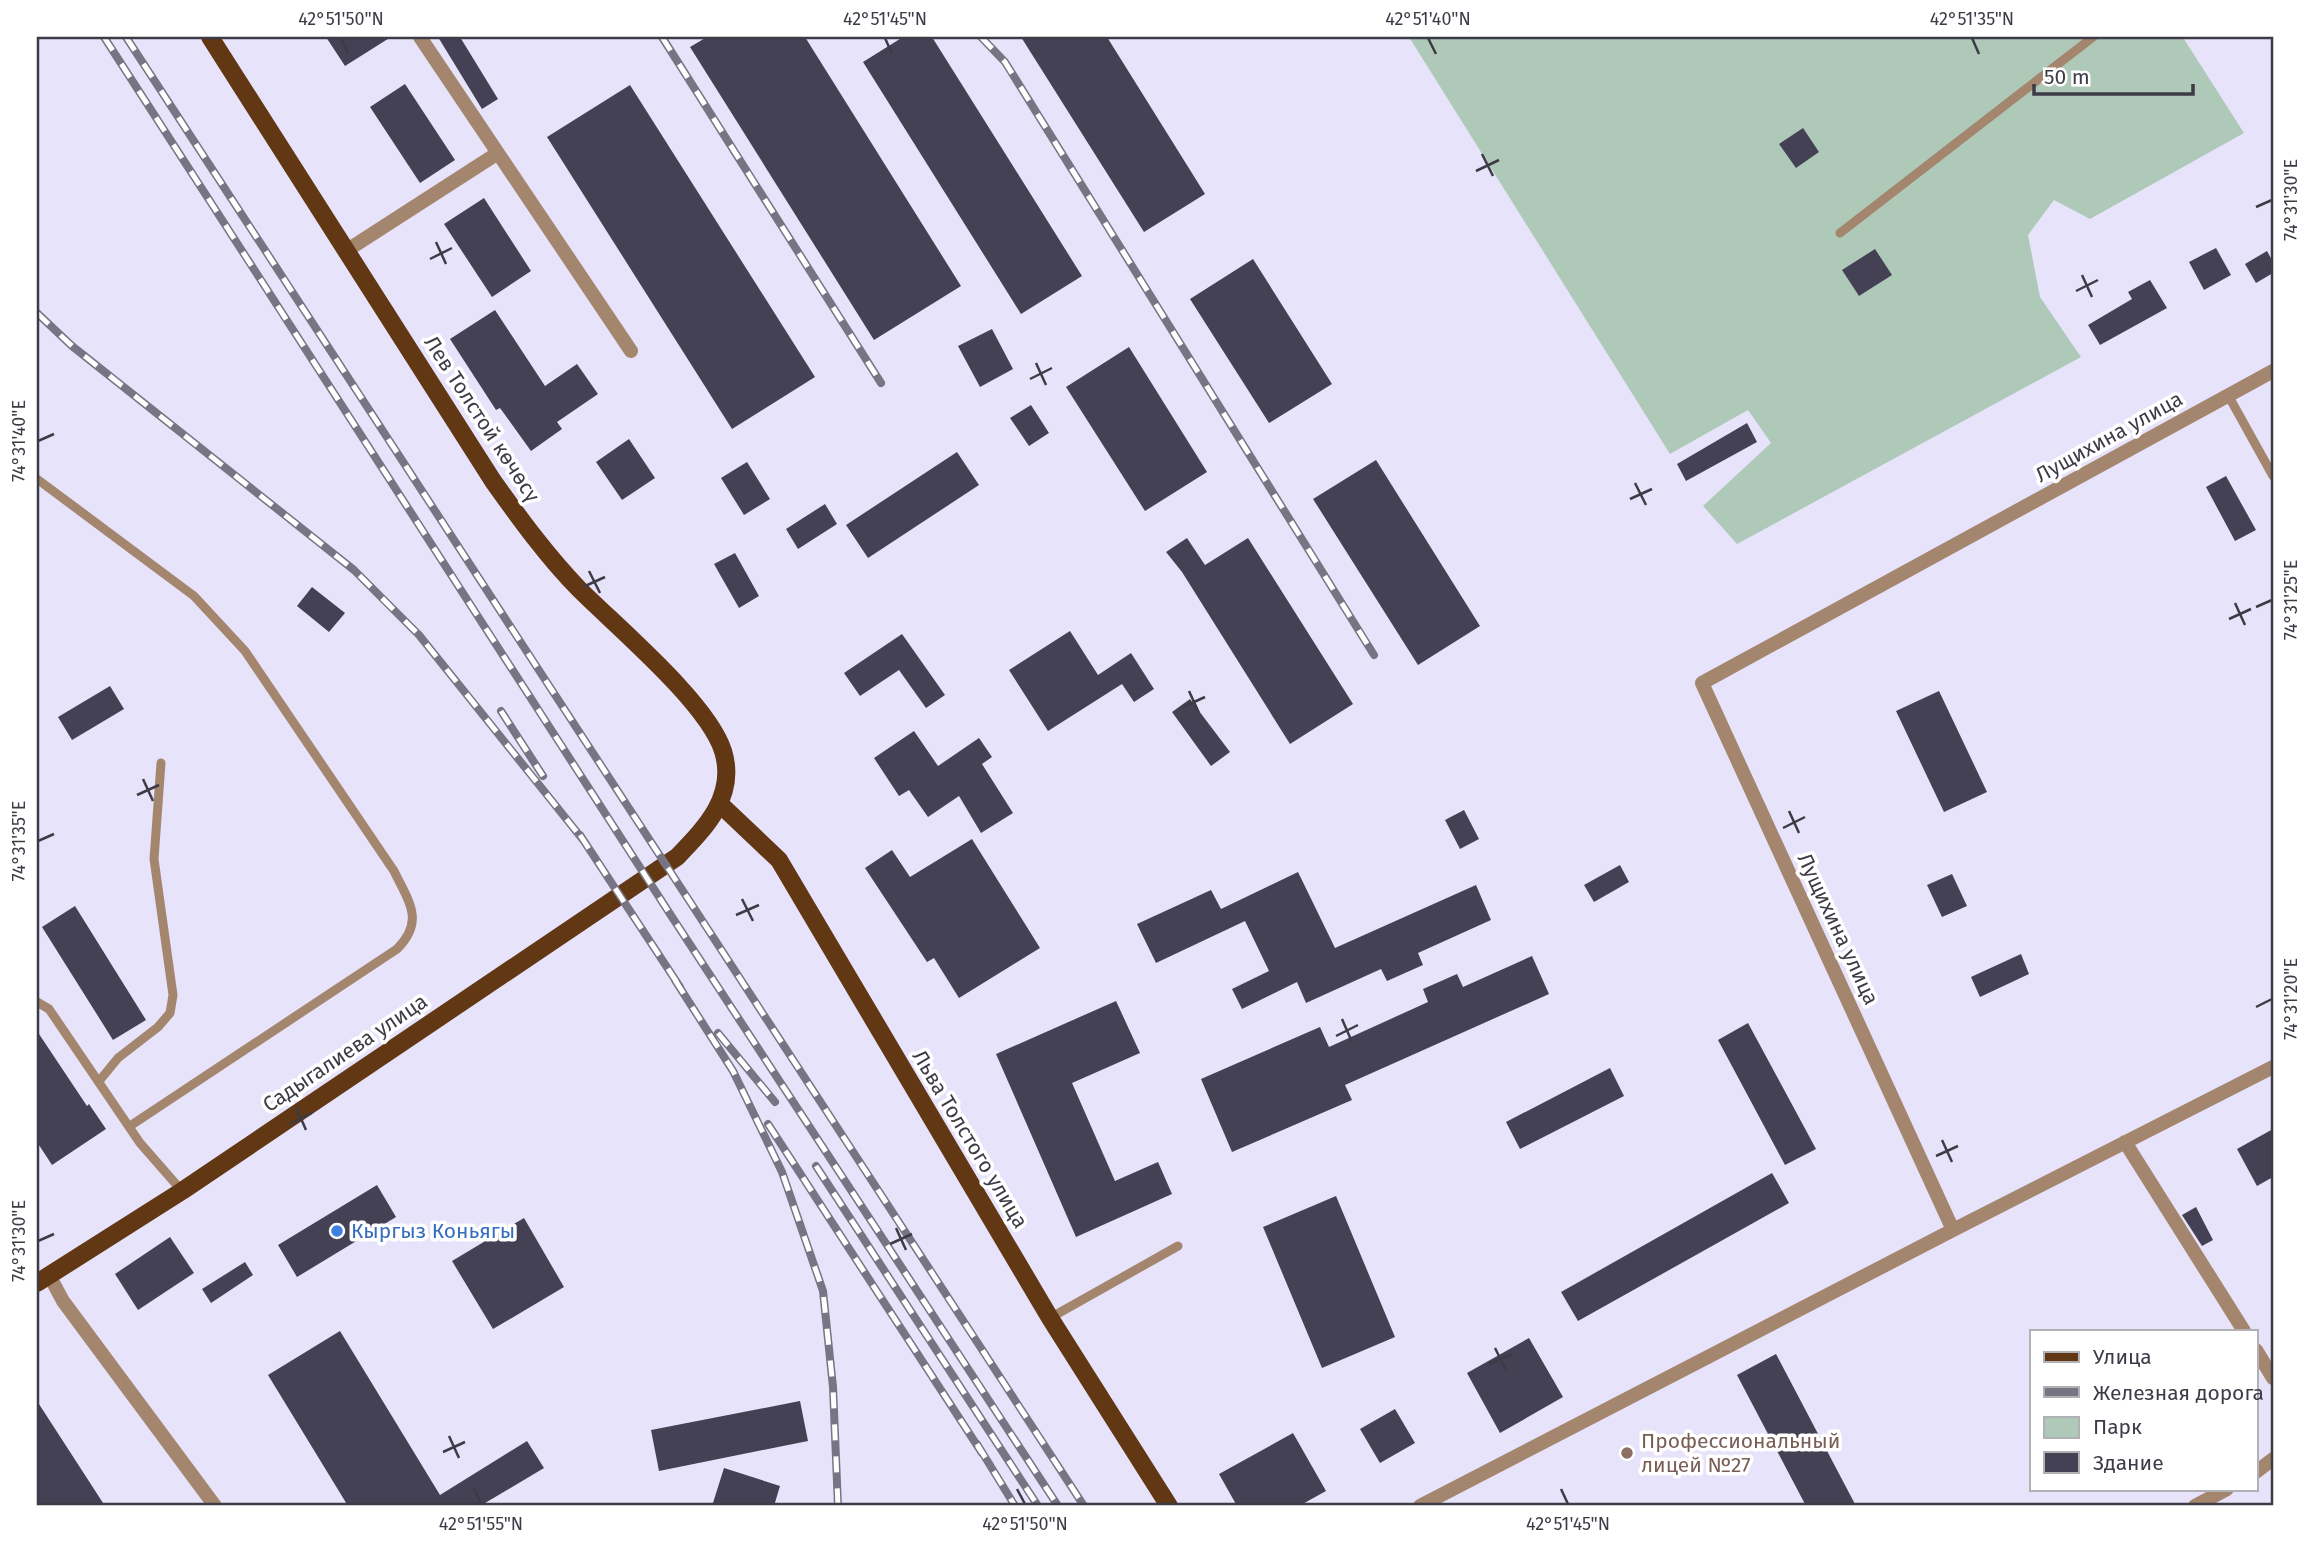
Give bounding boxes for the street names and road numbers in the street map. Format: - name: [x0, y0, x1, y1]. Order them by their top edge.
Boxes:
- street label: Лев Толстой көчөсү: [418, 331, 546, 508]
- street label: Лущихина улица: [2031, 386, 2187, 488]
- street label: Лущихина улица: [1792, 849, 1884, 1009]
- street label: Садыгалиева улица: [258, 988, 432, 1118]
- street label: Льва Толстого улица: [907, 1045, 1033, 1233]

